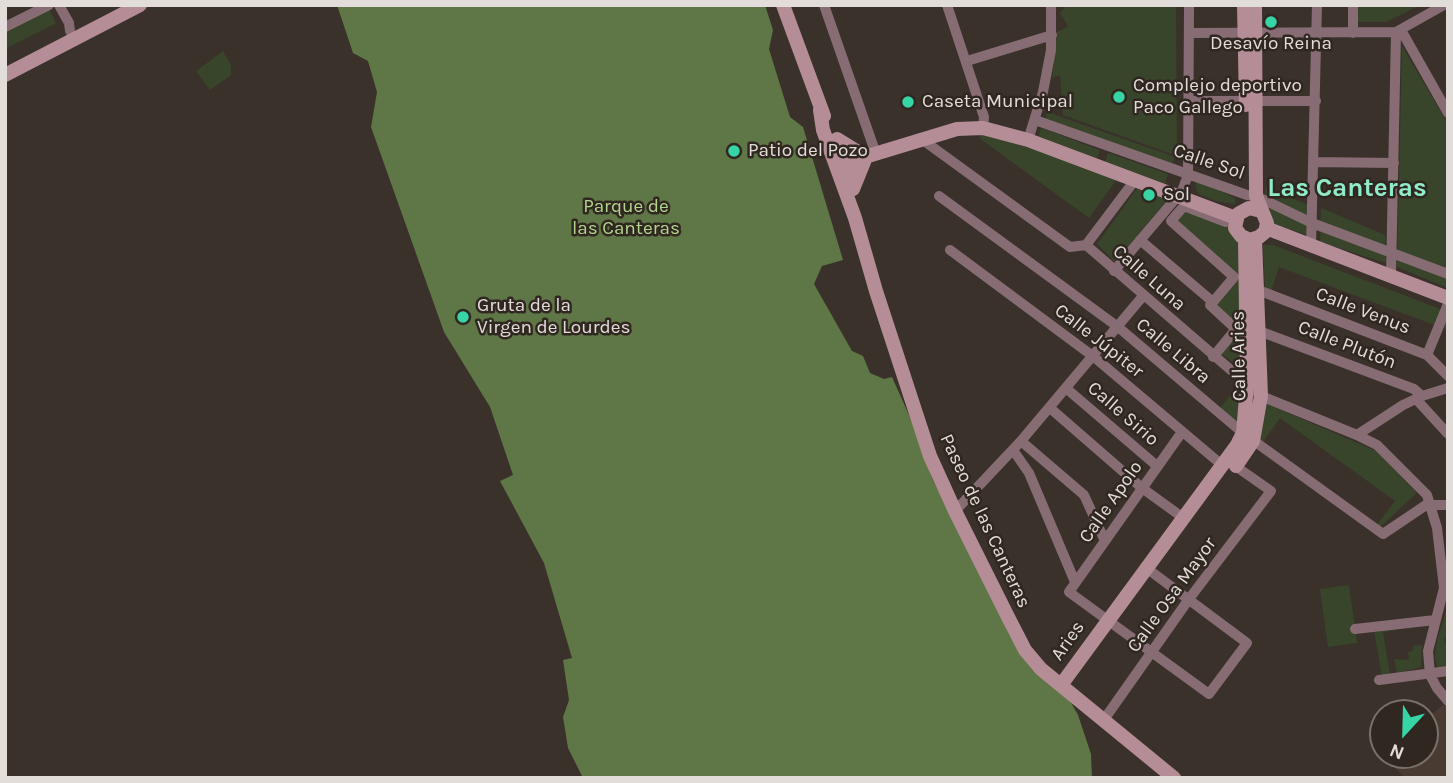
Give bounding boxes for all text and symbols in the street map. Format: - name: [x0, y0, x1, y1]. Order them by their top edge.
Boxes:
- marker: Desavío Reina: [1263, 14, 1279, 30]
- place label: Desavío Reina: [1210, 33, 1332, 55]
- place label: Complejo deportivo Paco Gallego: [1133, 75, 1302, 119]
- marker: Complejo deportivo Paco Gallego: [1111, 89, 1127, 105]
- place label: Caseta Municipal: [922, 91, 1073, 113]
- marker: Caseta Municipal: [900, 94, 916, 110]
- street label: Calle Sol: [1170, 139, 1248, 185]
- place label: Patio del Pozo: [748, 140, 868, 162]
- marker: Patio del Pozo: [726, 143, 742, 159]
- district label: Las Canteras: [1267, 173, 1427, 205]
- place label: Sol: [1163, 184, 1190, 206]
- marker: Sol: [1141, 187, 1157, 203]
- park label: Parque de las Canteras: [572, 196, 680, 240]
- street label: Calle Luna: [1108, 240, 1190, 316]
- street label: Calle Venus: [1312, 282, 1414, 340]
- place label: Gruta de la Virgen de Lourdes: [477, 295, 631, 339]
- street label: Calle Júpiter: [1050, 299, 1148, 383]
- marker: Gruta de la Virgen de Lourdes: [455, 309, 471, 325]
- street label: Calle Aries: [1227, 311, 1251, 401]
- street label: Calle Libra: [1131, 313, 1215, 389]
- street label: Calle Plutón: [1295, 316, 1399, 374]
- street label: Calle Sirio: [1083, 377, 1163, 451]
- street label: Paseo de las Canteras: [935, 430, 1035, 612]
- street label: Calle Apolo: [1074, 457, 1148, 547]
- street label: Calle Osa Mayor: [1123, 533, 1221, 657]
- street label: Aries: [1046, 617, 1090, 665]
- north arrow: [1369, 699, 1439, 769]
- text: N: [1386, 739, 1407, 764]

